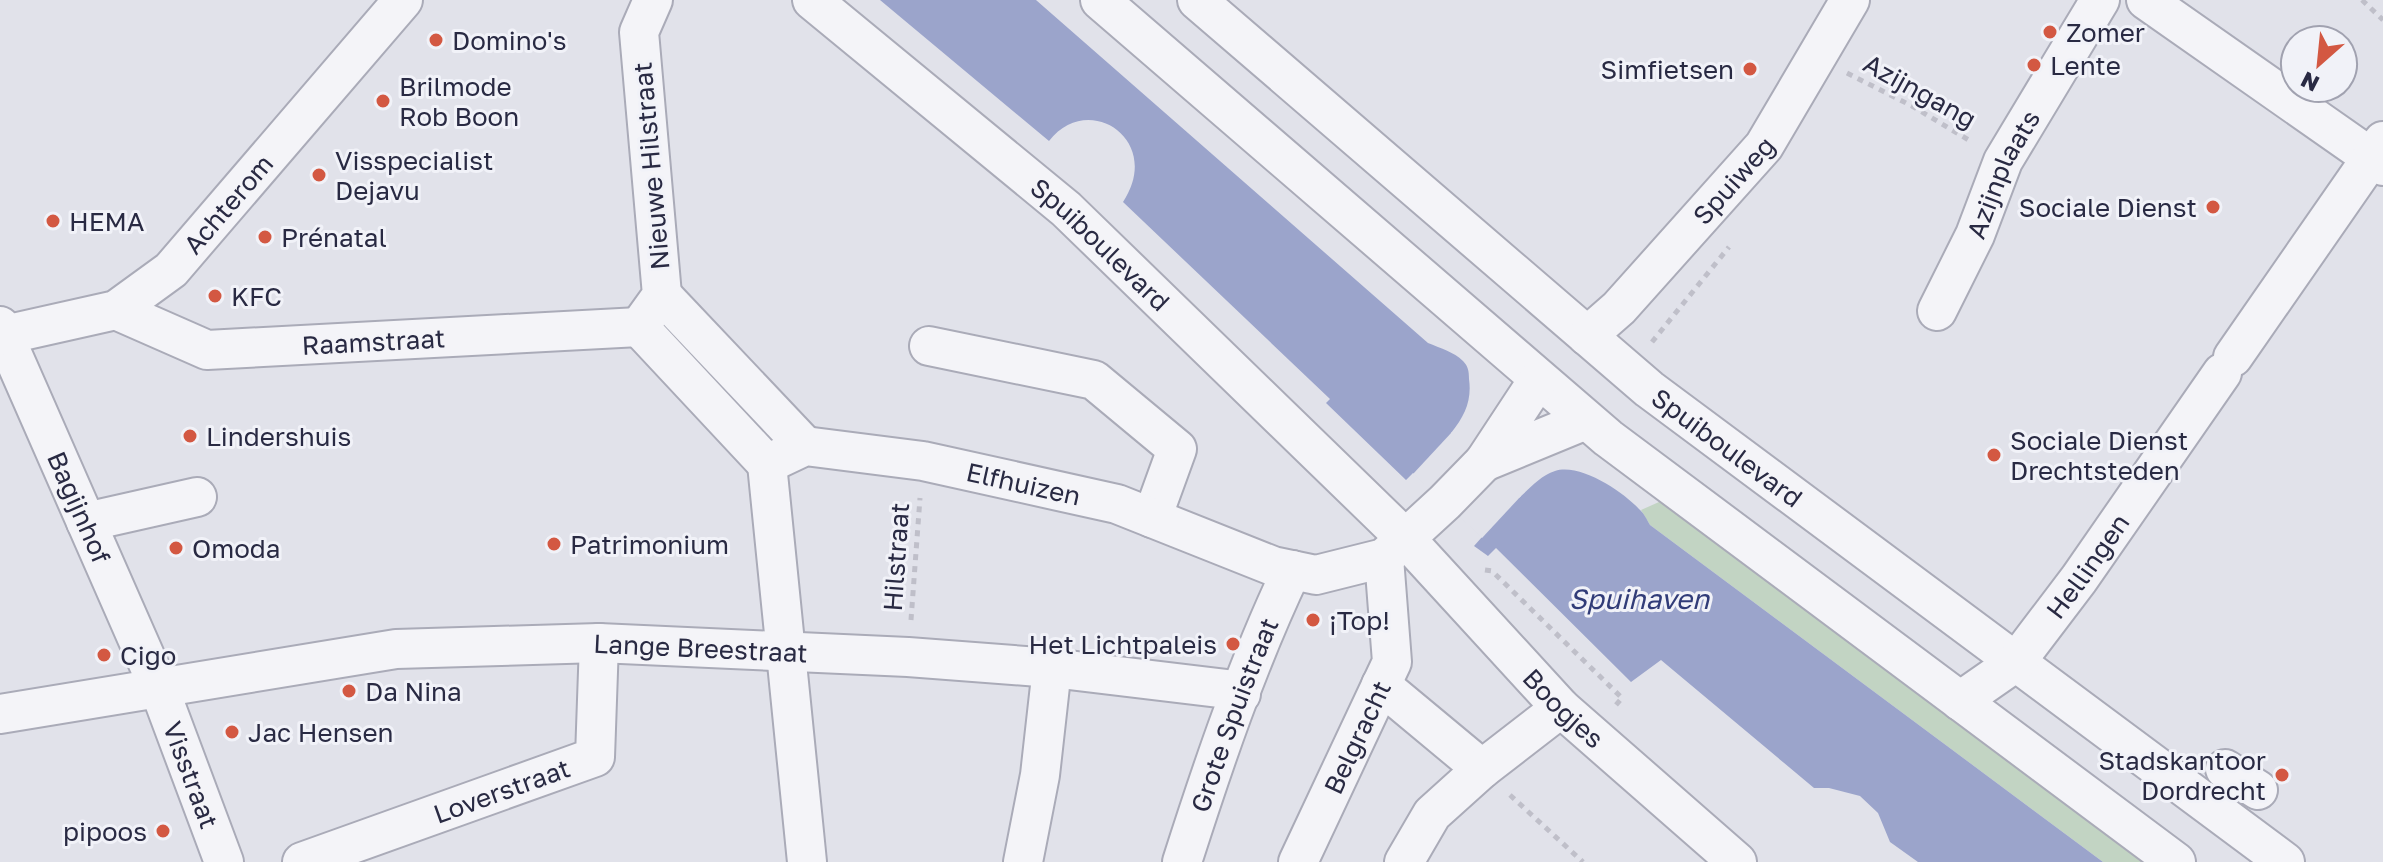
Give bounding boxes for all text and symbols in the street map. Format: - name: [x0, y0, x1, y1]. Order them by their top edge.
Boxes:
- place label: Zomer: [2066, 17, 2145, 48]
- marker: Zomer: [2041, 23, 2059, 41]
- north arrow: [2279, 24, 2359, 104]
- place label: Domino's: [452, 25, 567, 56]
- marker: Domino's: [427, 31, 445, 49]
- street label: Azijngang: [1858, 47, 1982, 135]
- place label: Lente: [2050, 50, 2121, 81]
- place label: Simfietsen: [1601, 54, 1734, 85]
- marker: Lente: [2025, 56, 2043, 74]
- marker: Simfietsen: [1741, 60, 1759, 78]
- street label: Nieuwe Hilstraat: [626, 61, 676, 271]
- text: N: [2296, 66, 2323, 98]
- place label: Brilmode Rob Boon: [399, 71, 519, 132]
- marker: Brilmode Rob Boon: [374, 92, 392, 110]
- street label: Azijnplaats: [1960, 104, 2046, 243]
- street label: Spuiweg: [1686, 130, 1781, 231]
- place label: Visspecialist Dejavu: [335, 145, 493, 206]
- street label: Achterom: [177, 148, 279, 260]
- marker: Visspecialist Dejavu: [310, 166, 328, 184]
- street label: Spuiboulevard: [1025, 171, 1176, 317]
- place label: Sociale Dienst: [2019, 192, 2197, 223]
- marker: Sociale Dienst: [2204, 198, 2222, 216]
- place label: HEMA: [69, 206, 144, 237]
- marker: HEMA: [44, 212, 62, 230]
- place label: Prénatal: [281, 222, 387, 253]
- marker: Prénatal: [256, 228, 274, 246]
- place label: KFC: [231, 281, 282, 312]
- marker: KFC: [206, 287, 224, 305]
- street label: Raamstraat: [301, 322, 446, 360]
- street label: Spuiboulevard: [1646, 381, 1809, 513]
- place label: Lindershuis: [206, 421, 351, 452]
- place label: Sociale Dienst Drechtsteden: [2010, 425, 2188, 486]
- marker: Lindershuis: [181, 427, 199, 445]
- marker: Sociale Dienst Drechtsteden: [1985, 446, 2003, 464]
- street label: Bagijnhof: [42, 447, 118, 568]
- street label: Elfhuizen: [963, 456, 1084, 511]
- street label: Hilstraat: [877, 502, 915, 612]
- street label: Hellingen: [2039, 507, 2135, 624]
- place label: Patrimonium: [570, 529, 729, 560]
- place label: Omoda: [192, 533, 281, 564]
- marker: Patrimonium: [545, 535, 563, 553]
- marker: Omoda: [167, 539, 185, 557]
- water label: Spuihaven: [1569, 582, 1711, 615]
- place label: ¡Top!: [1329, 605, 1390, 636]
- marker: ¡Top!: [1304, 611, 1322, 629]
- street label: Grote Spuistraat: [1184, 613, 1284, 816]
- street label: Lange Breestraat: [593, 627, 808, 668]
- place label: Het Lichtpaleis: [1029, 629, 1217, 660]
- marker: Het Lichtpaleis: [1224, 635, 1242, 653]
- place label: Cigo: [120, 640, 176, 671]
- marker: Cigo: [95, 646, 113, 664]
- street label: Boogjes: [1517, 662, 1610, 754]
- place label: Da Nina: [365, 676, 462, 707]
- street label: Belgracht: [1317, 676, 1397, 799]
- marker: Da Nina: [340, 682, 358, 700]
- street label: Visstraat: [157, 717, 225, 833]
- place label: Jac Hensen: [248, 717, 393, 748]
- marker: Jac Hensen: [223, 723, 241, 741]
- place label: Stadskantoor Dordrecht: [2098, 745, 2266, 806]
- street label: Loverstraat: [429, 752, 574, 829]
- marker: Stadskantoor Dordrecht: [2273, 766, 2291, 784]
- place label: pipoos: [63, 816, 147, 847]
- marker: pipoos: [154, 822, 172, 840]

